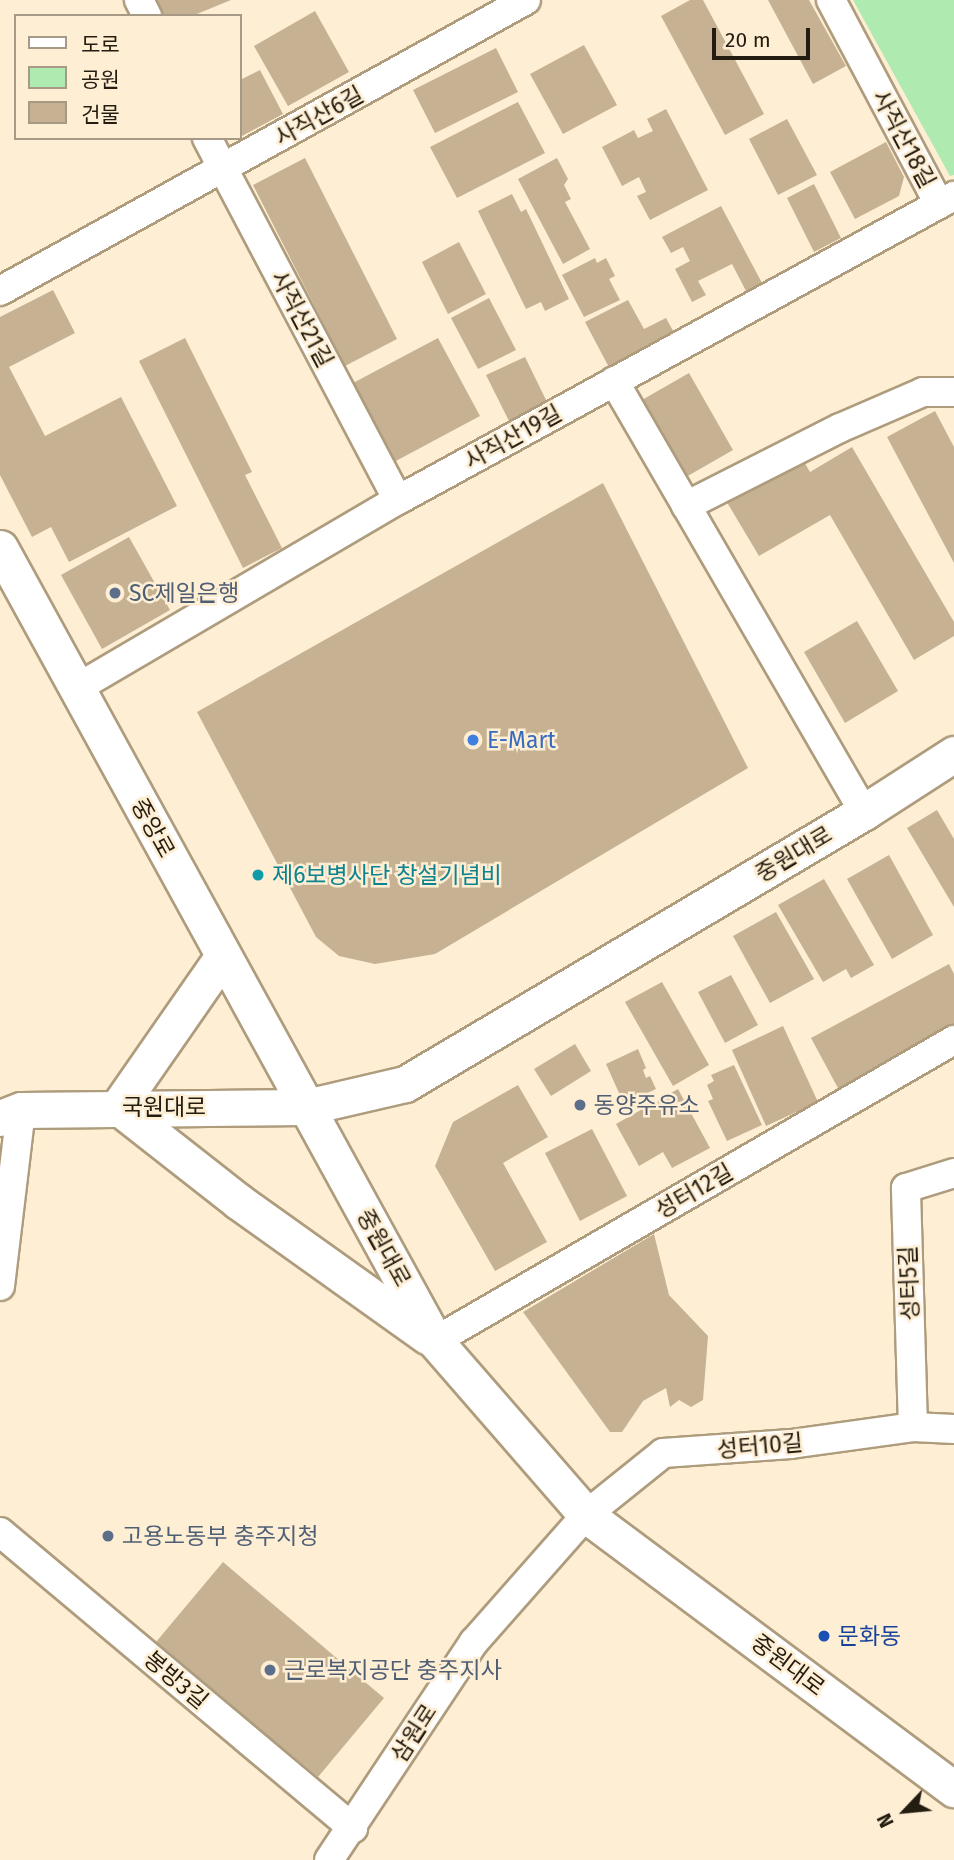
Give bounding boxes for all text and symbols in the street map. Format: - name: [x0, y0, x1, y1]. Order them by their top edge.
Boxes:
- legend: [14, 14, 242, 140]
- scale bar: [716, 14, 814, 58]
- text: 20 m: [725, 27, 771, 53]
- text: 도로: [81, 32, 120, 58]
- text: 공원: [81, 67, 120, 93]
- street label: 사직산6길: [270, 80, 368, 152]
- street label: 사직산18길: [867, 85, 941, 193]
- text: 건물: [81, 102, 120, 128]
- street label: 사직산21길: [265, 266, 339, 372]
- street label: 사직산19길: [460, 399, 566, 475]
- place label: SC제일은행: [129, 579, 239, 607]
- marker: SC제일은행: [107, 585, 123, 601]
- place label: E-Mart: [487, 726, 556, 754]
- marker: E-Mart: [465, 732, 481, 748]
- street label: 중앙로: [126, 794, 180, 862]
- street label: 중원대로: [751, 820, 837, 888]
- place label: 제6보병사단 창설기념비: [272, 861, 502, 889]
- marker: 제6보병사단 창설기념비: [250, 867, 266, 883]
- place label: 동양주유소: [594, 1091, 700, 1119]
- street label: 국원대로: [122, 1093, 206, 1121]
- marker: 동양주유소: [572, 1097, 588, 1113]
- street label: 성터12길: [650, 1158, 738, 1224]
- street label: 중원대로: [351, 1204, 417, 1292]
- street label: 성터5길: [894, 1245, 924, 1321]
- street label: 성터10길: [716, 1428, 804, 1464]
- place label: 고용노동부 충주지청: [122, 1522, 319, 1550]
- marker: 고용노동부 충주지청: [100, 1528, 116, 1544]
- place label: 문화동: [838, 1622, 901, 1650]
- marker: 문화동: [816, 1628, 832, 1644]
- street label: 중원대로: [746, 1629, 830, 1701]
- street label: 봉방3길: [138, 1645, 214, 1715]
- place label: 근로복지공단 충주지사: [284, 1656, 502, 1684]
- marker: 근로복지공단 충주지사: [262, 1662, 278, 1678]
- street label: 삼원로: [385, 1699, 443, 1767]
- north arrow: [870, 1776, 940, 1846]
- text: N: [873, 1810, 899, 1831]

